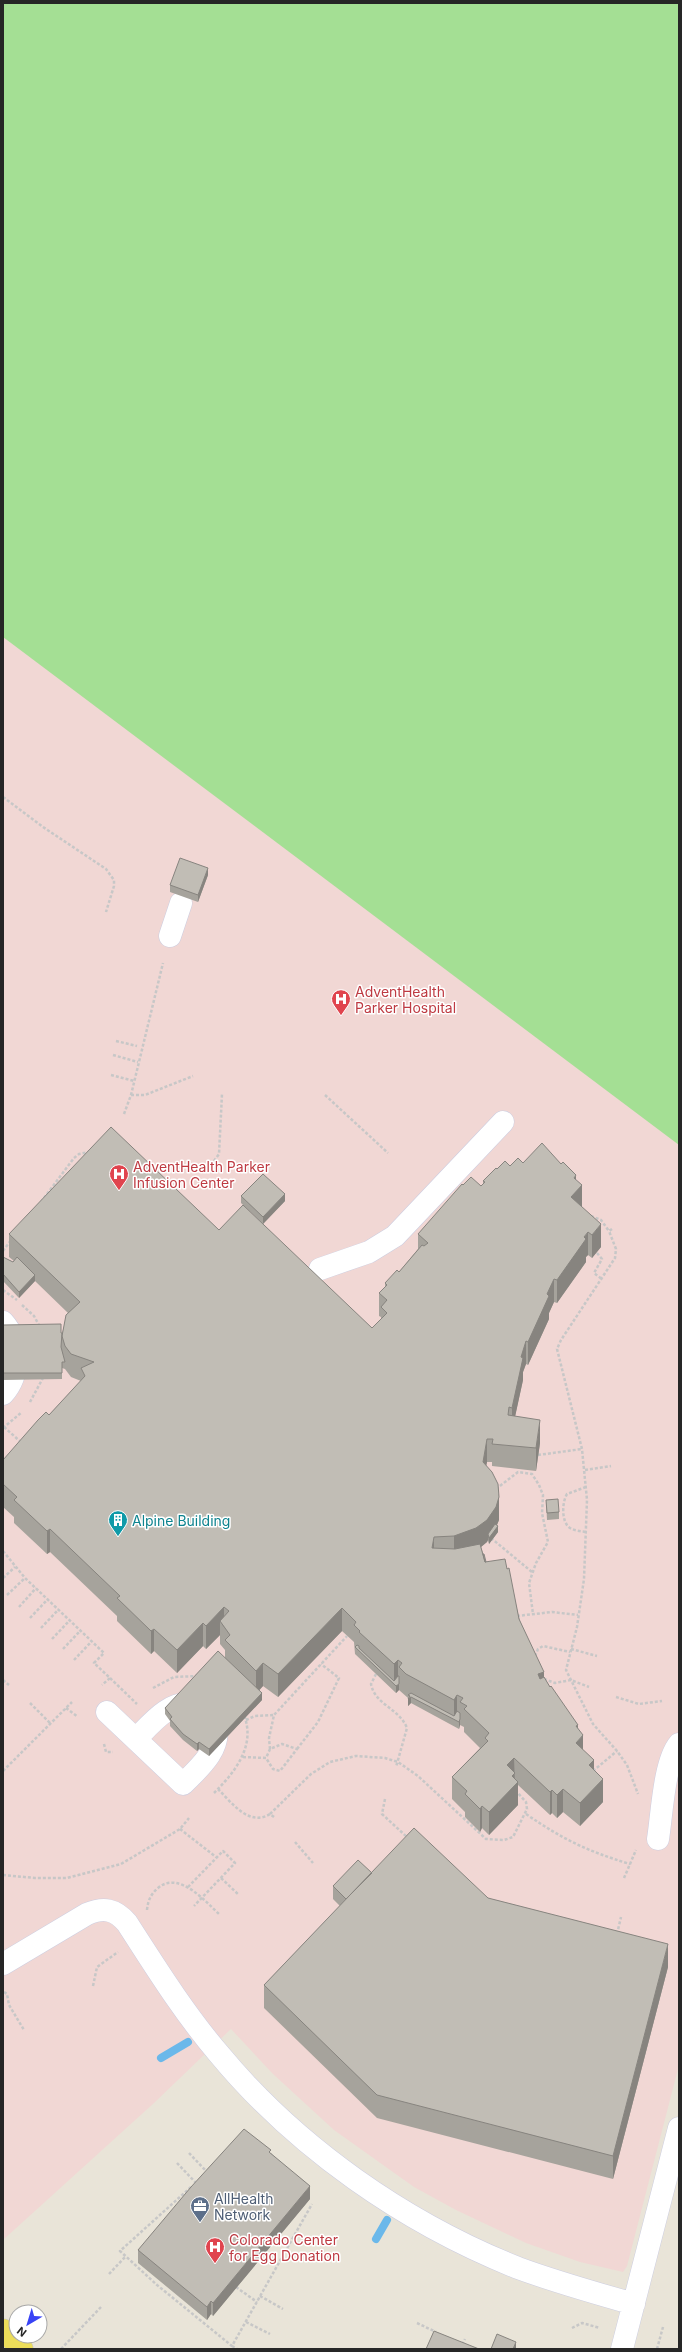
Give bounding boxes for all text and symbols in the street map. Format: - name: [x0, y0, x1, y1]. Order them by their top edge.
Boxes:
- place label: AdventHealth Parker Hospital: [355, 983, 456, 1016]
- hospital icon: AdventHealth Parker Hospital: [330, 988, 352, 1016]
- place label: AdventHealth Parker Infusion Center: [133, 1158, 270, 1191]
- hospital icon: AdventHealth Parker Infusion Center: [108, 1163, 130, 1191]
- building icon: Alpine Building: [107, 1509, 129, 1537]
- place label: Alpine Building: [132, 1512, 230, 1529]
- place label: AllHealth Network: [214, 2190, 273, 2223]
- office icon: AllHealth Network: [189, 2195, 211, 2223]
- place label: Colorado Center for Egg Donation: [229, 2231, 340, 2264]
- hospital icon: Colorado Center for Egg Donation: [204, 2236, 226, 2264]
- north arrow: [8, 2304, 48, 2344]
- text: N: [14, 2324, 29, 2340]

